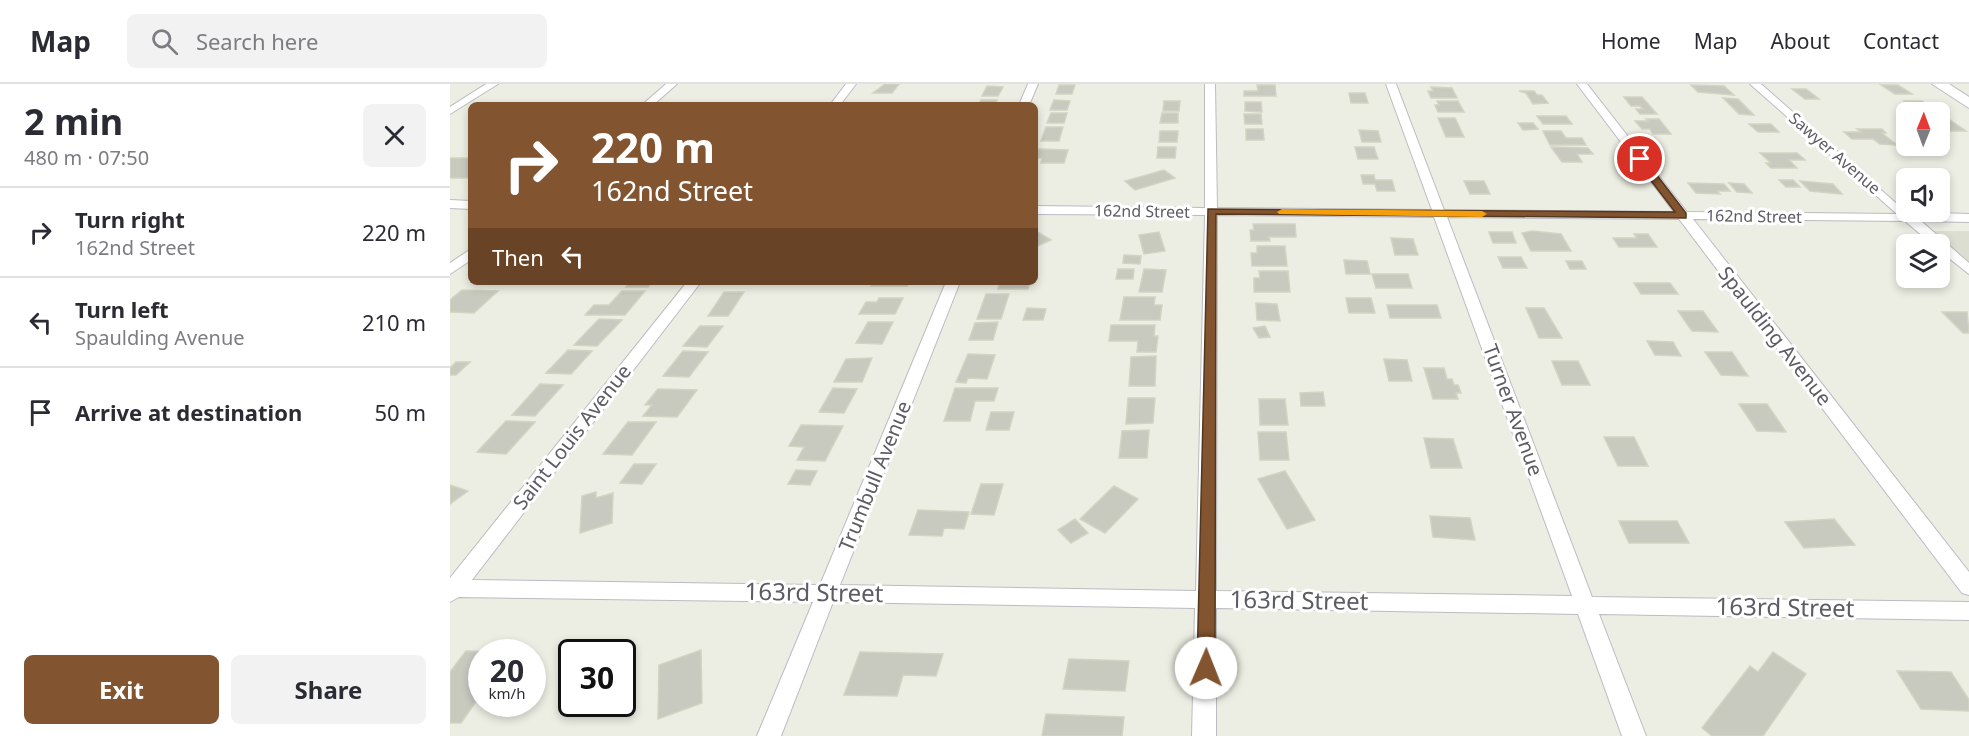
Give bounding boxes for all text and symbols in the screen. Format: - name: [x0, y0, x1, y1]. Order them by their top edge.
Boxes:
- search box: [127, 14, 547, 68]
- text: Map: [30, 22, 91, 60]
- icon: search: [148, 25, 181, 58]
- text: Search here: [196, 26, 318, 56]
- text: Home: [1601, 27, 1661, 55]
- text: Map: [1694, 27, 1737, 55]
- text: About: [1770, 27, 1830, 55]
- text: Contact: [1863, 27, 1939, 55]
- text: 2 min: [24, 97, 123, 146]
- north arrow: [1896, 102, 1950, 156]
- map controls: [1896, 102, 1950, 288]
- button: close: [363, 104, 426, 167]
- street label: Sawyer Avenue: [1785, 107, 1885, 199]
- text: 220 m: [591, 118, 715, 175]
- icon: right: [492, 126, 570, 204]
- pin: [1614, 133, 1665, 184]
- icon: arrive: [1623, 142, 1656, 175]
- text: 480 m · 07:50: [24, 144, 149, 171]
- button: sound: [1896, 168, 1950, 222]
- text: 162nd Street: [591, 172, 753, 209]
- street label: 162nd Street: [1094, 199, 1190, 223]
- text: Turn right: [75, 204, 185, 234]
- street label: 162nd Street: [1706, 204, 1802, 228]
- icon: right: [24, 216, 57, 249]
- text: 220 m: [362, 217, 426, 247]
- text: 162nd Street: [75, 234, 195, 261]
- button: layers: [1896, 234, 1950, 288]
- icon: left: [556, 240, 589, 273]
- text: Then: [492, 242, 544, 272]
- street label: Spaulding Avenue: [1713, 261, 1838, 411]
- text: Turn left: [75, 294, 169, 324]
- icon: left: [24, 306, 57, 339]
- text: 210 m: [362, 307, 426, 337]
- text: Spaulding Avenue: [75, 324, 245, 351]
- street label: Turner Avenue: [1477, 340, 1550, 479]
- street label: Saint Louis Avenue: [506, 359, 637, 515]
- icon: arrive: [24, 396, 57, 429]
- text: Arrive at destination: [75, 397, 302, 427]
- text: 50 m: [375, 397, 426, 427]
- street label: Trumbull Avenue: [832, 397, 917, 555]
- street label: 163rd Street: [744, 574, 884, 609]
- street label: 163rd Street: [1229, 582, 1369, 617]
- street label: 163rd Street: [1715, 589, 1855, 624]
- position arrow: [1174, 636, 1238, 700]
- speed limit sign: 30: [558, 639, 636, 717]
- text: 20: [490, 650, 524, 691]
- button: Exit: [24, 655, 219, 724]
- button: Share: [231, 655, 426, 724]
- text: km/h: [489, 683, 525, 703]

